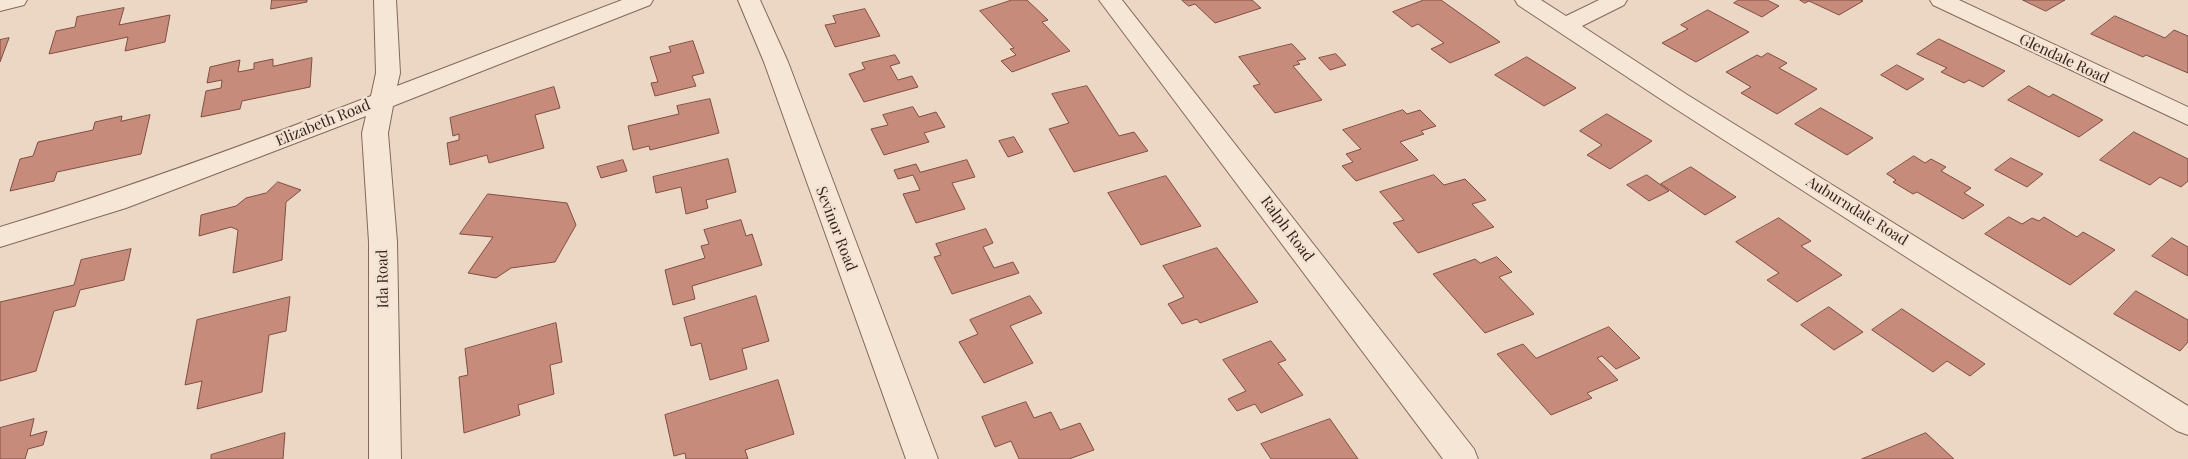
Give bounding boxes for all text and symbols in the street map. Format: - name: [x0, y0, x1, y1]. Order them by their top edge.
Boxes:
- street label: Glendale Road: [2016, 30, 2112, 88]
- street label: Elizabeth Road: [273, 96, 373, 150]
- street label: Auburndale Road: [1803, 173, 1911, 249]
- street label: Sevinor Road: [812, 184, 860, 274]
- street label: Ralph Road: [1257, 193, 1317, 265]
- street label: Ida Road: [373, 249, 393, 309]

